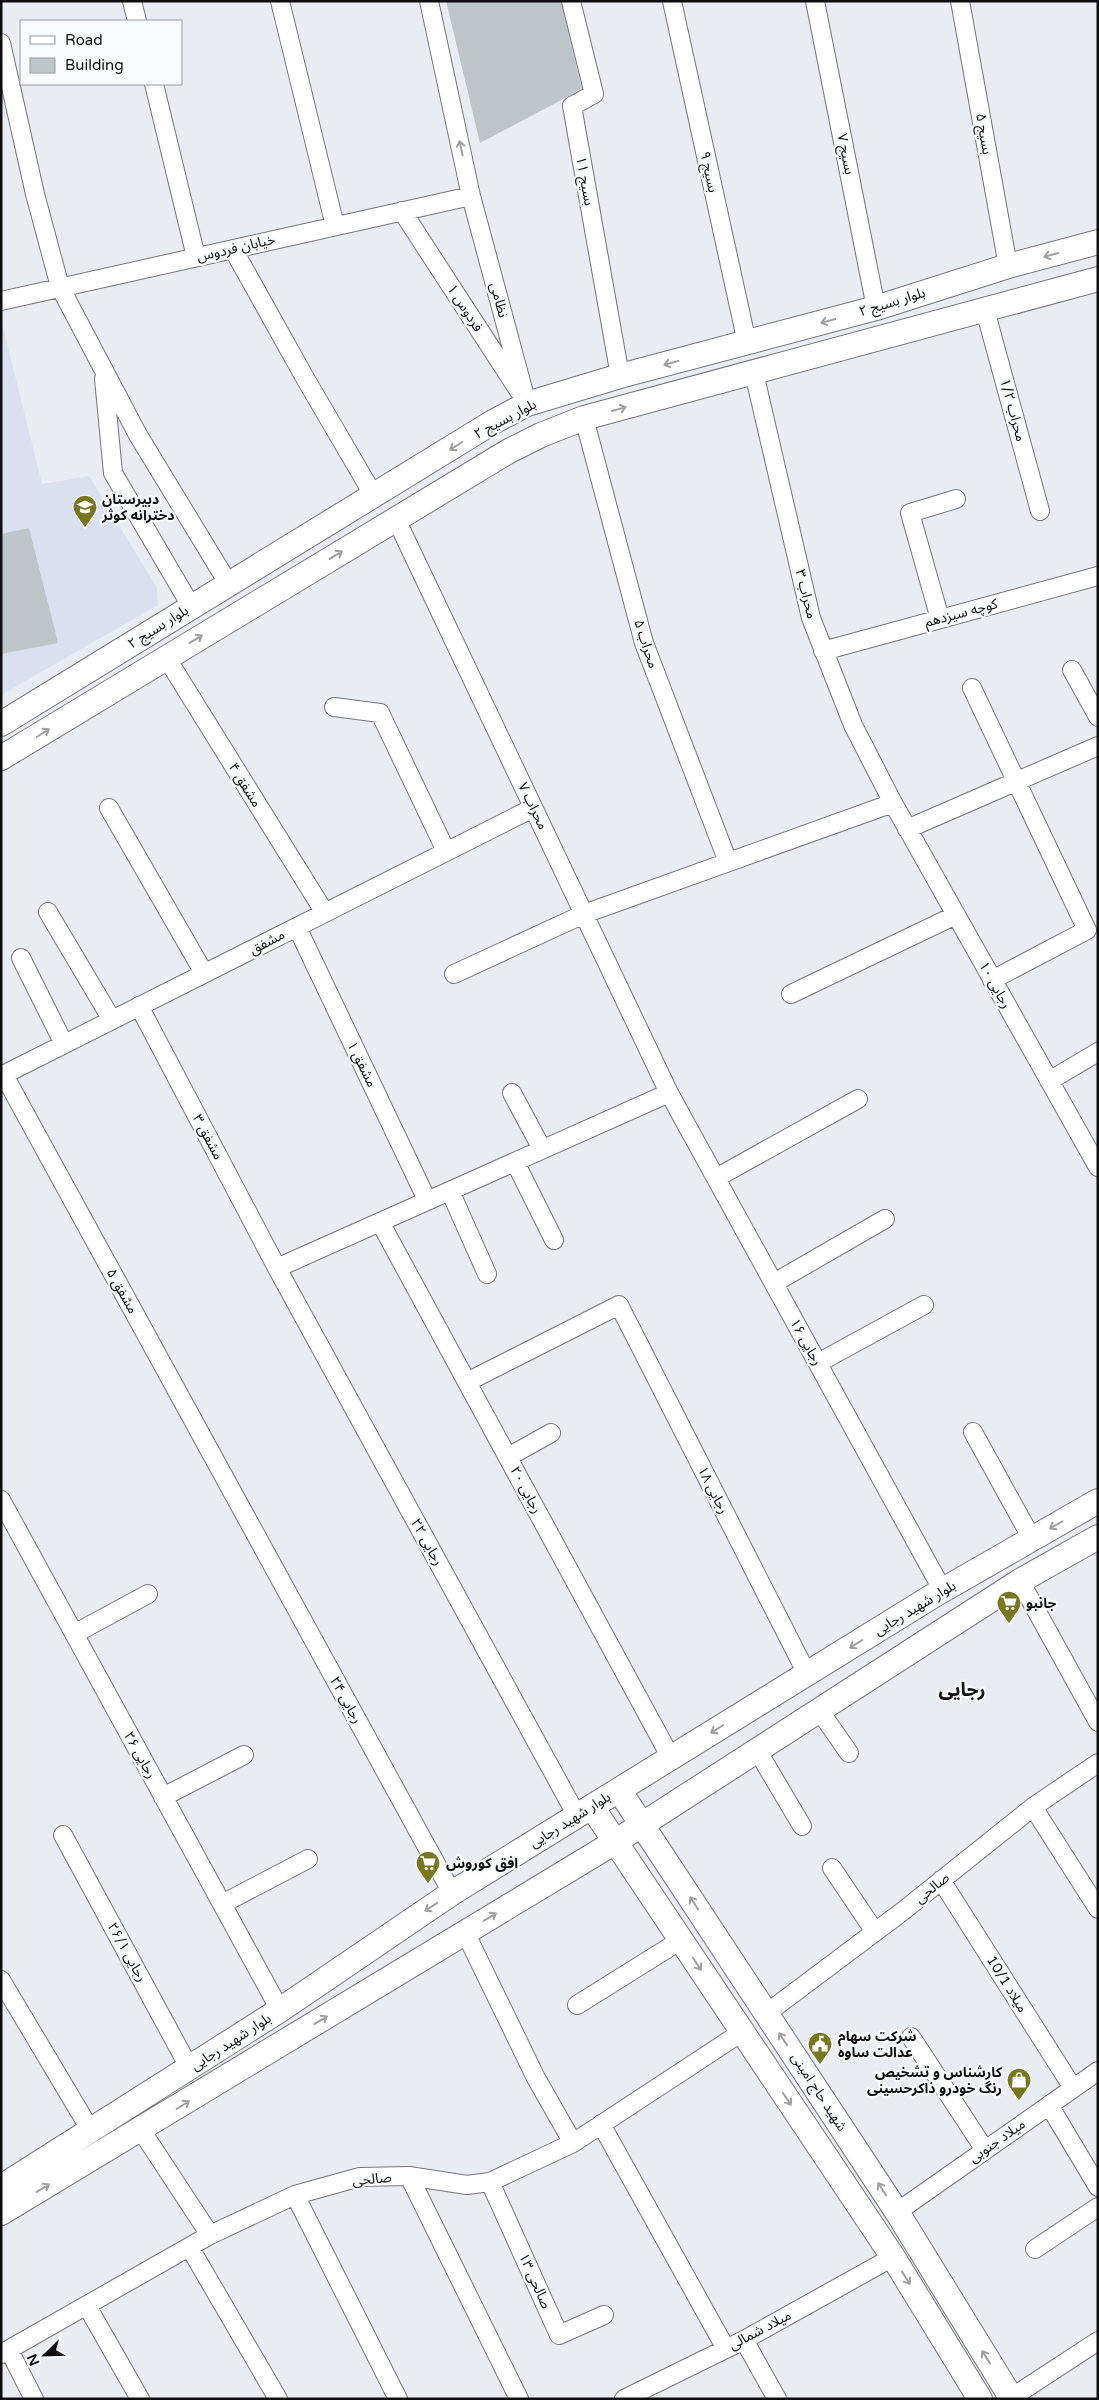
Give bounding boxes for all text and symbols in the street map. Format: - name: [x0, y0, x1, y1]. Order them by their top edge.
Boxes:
- legend: [20, 20, 182, 85]
- text: Road: [65, 31, 103, 49]
- text: Building: [65, 56, 124, 74]
- street label: ۵ بسیج: [970, 112, 996, 157]
- street label: ۷ بسیج: [832, 132, 858, 177]
- one-way arrow: [456, 140, 465, 156]
- street label: ۹ بسیج: [694, 150, 722, 195]
- street label: ۱۱ بسیج: [570, 155, 598, 207]
- street label: خیابان فردوس: [195, 231, 277, 265]
- one-way arrow: [1043, 251, 1059, 260]
- street label: فردوس ۱: [443, 281, 487, 335]
- street label: نظامی: [486, 281, 512, 320]
- street label: بلوار بسیج ۲: [857, 284, 928, 322]
- one-way arrow: [820, 316, 836, 326]
- one-way arrow: [663, 358, 679, 368]
- street label: محراب ۱/۲: [996, 377, 1030, 443]
- street label: بلوار بسیج ۲: [471, 395, 540, 444]
- one-way arrow: [610, 404, 626, 413]
- one-way arrow: [449, 441, 463, 451]
- place label: دبیرستان دخترانه کوثر: [101, 491, 174, 524]
- school or university icon: دبیرستان دخترانه کوثر: [72, 494, 98, 528]
- one-way arrow: [328, 550, 342, 560]
- street label: محراب ۳: [792, 568, 820, 620]
- street label: کوچه سیزدهم: [923, 595, 1000, 633]
- street label: بلوار بسیج ۲: [125, 602, 193, 654]
- street label: محراب ۵: [630, 617, 662, 671]
- one-way arrow: [189, 633, 203, 643]
- one-way arrow: [35, 727, 49, 737]
- street label: مشفق ۴: [224, 760, 265, 811]
- street label: محراب ۷: [514, 780, 552, 832]
- street label: مشفق: [246, 926, 288, 959]
- street label: رجایی ۱۰: [975, 959, 1015, 1011]
- street label: مشفق ۱: [343, 1038, 380, 1090]
- street label: مشفق ۳: [188, 1111, 227, 1163]
- street label: مشفق ۵: [102, 1265, 141, 1317]
- street label: رجایی ۱۶: [786, 1316, 826, 1368]
- street label: رجایی ۲۰: [507, 1463, 545, 1517]
- street label: رجایی ۱۸: [694, 1463, 732, 1517]
- street label: رجایی ۲۲: [407, 1516, 447, 1568]
- one-way arrow: [1049, 1521, 1063, 1531]
- street label: بلوار شهید رجایی: [871, 1577, 959, 1639]
- supermarket icon: جانبو: [996, 1590, 1022, 1624]
- place label: جانبو: [1026, 1595, 1057, 1612]
- one-way arrow: [849, 1639, 863, 1649]
- street label: رجایی ۲۴: [326, 1674, 366, 1726]
- district label: رجایی: [938, 1679, 986, 1701]
- one-way arrow: [711, 1725, 725, 1735]
- street label: رجایی ۲۶: [120, 1729, 160, 1781]
- street label: بلوار شهید رجایی: [526, 1788, 614, 1852]
- supermarket icon: افق کوروش: [415, 1850, 441, 1884]
- place label: افق کوروش: [446, 1855, 518, 1872]
- street label: صالحی: [911, 1869, 953, 1907]
- one-way arrow: [689, 1897, 699, 1911]
- one-way arrow: [424, 1902, 438, 1912]
- one-way arrow: [482, 1912, 496, 1922]
- street label: رجایی ۲۶/۱: [104, 1919, 150, 1985]
- street label: میلاد 10/1: [983, 1952, 1031, 2016]
- one-way arrow: [692, 1956, 702, 1970]
- street label: بلوار شهید رجایی: [188, 2010, 275, 2074]
- one-way arrow: [314, 2015, 328, 2025]
- place label: شرکت سهام عدالت ساوه: [838, 2028, 916, 2061]
- public building icon: شرکت سهام عدالت ساوه: [807, 2031, 833, 2065]
- one-way arrow: [778, 2032, 789, 2046]
- street label: شهید حاج امینی: [786, 2049, 851, 2136]
- place label: کارشناس و تشخیص رنگ خودرو ذاکرحسینی: [867, 2064, 1003, 2097]
- shop icon: کارشناس و تشخیص رنگ خودرو ذاکرحسینی: [1006, 2067, 1032, 2101]
- one-way arrow: [782, 2092, 792, 2106]
- one-way arrow: [175, 2099, 189, 2109]
- street label: میلاد جنوبی: [965, 2115, 1029, 2167]
- street label: صالحی: [352, 2169, 393, 2189]
- one-way arrow: [36, 2183, 50, 2193]
- one-way arrow: [877, 2183, 887, 2197]
- street label: صالحی ۱۳: [515, 2250, 555, 2312]
- one-way arrow: [901, 2271, 911, 2285]
- street label: میلاد شمالی: [726, 2306, 794, 2354]
- north arrow: [20, 2330, 70, 2380]
- text: N: [23, 2351, 44, 2368]
- one-way arrow: [981, 2351, 991, 2365]

